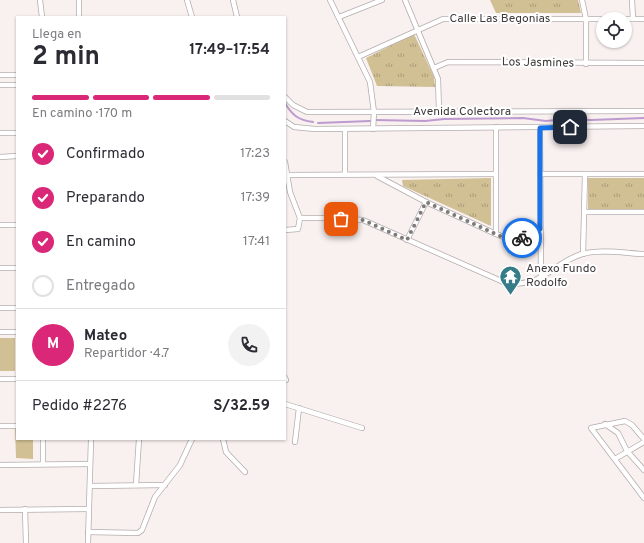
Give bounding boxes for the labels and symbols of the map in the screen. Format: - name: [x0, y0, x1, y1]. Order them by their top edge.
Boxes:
- street label: Calle Las Begonias: [450, 11, 550, 27]
- street label: Los Jasmines: [502, 54, 574, 72]
- street label: Avenida Colectora: [413, 104, 511, 120]
- pin: [553, 110, 587, 144]
- pin: [324, 202, 358, 236]
- courier: [502, 218, 542, 258]
- place label: Anexo Fundo Rodolfo: [526, 261, 596, 291]
- temple icon: Anexo Fundo Rodolfo: [497, 263, 523, 296]

